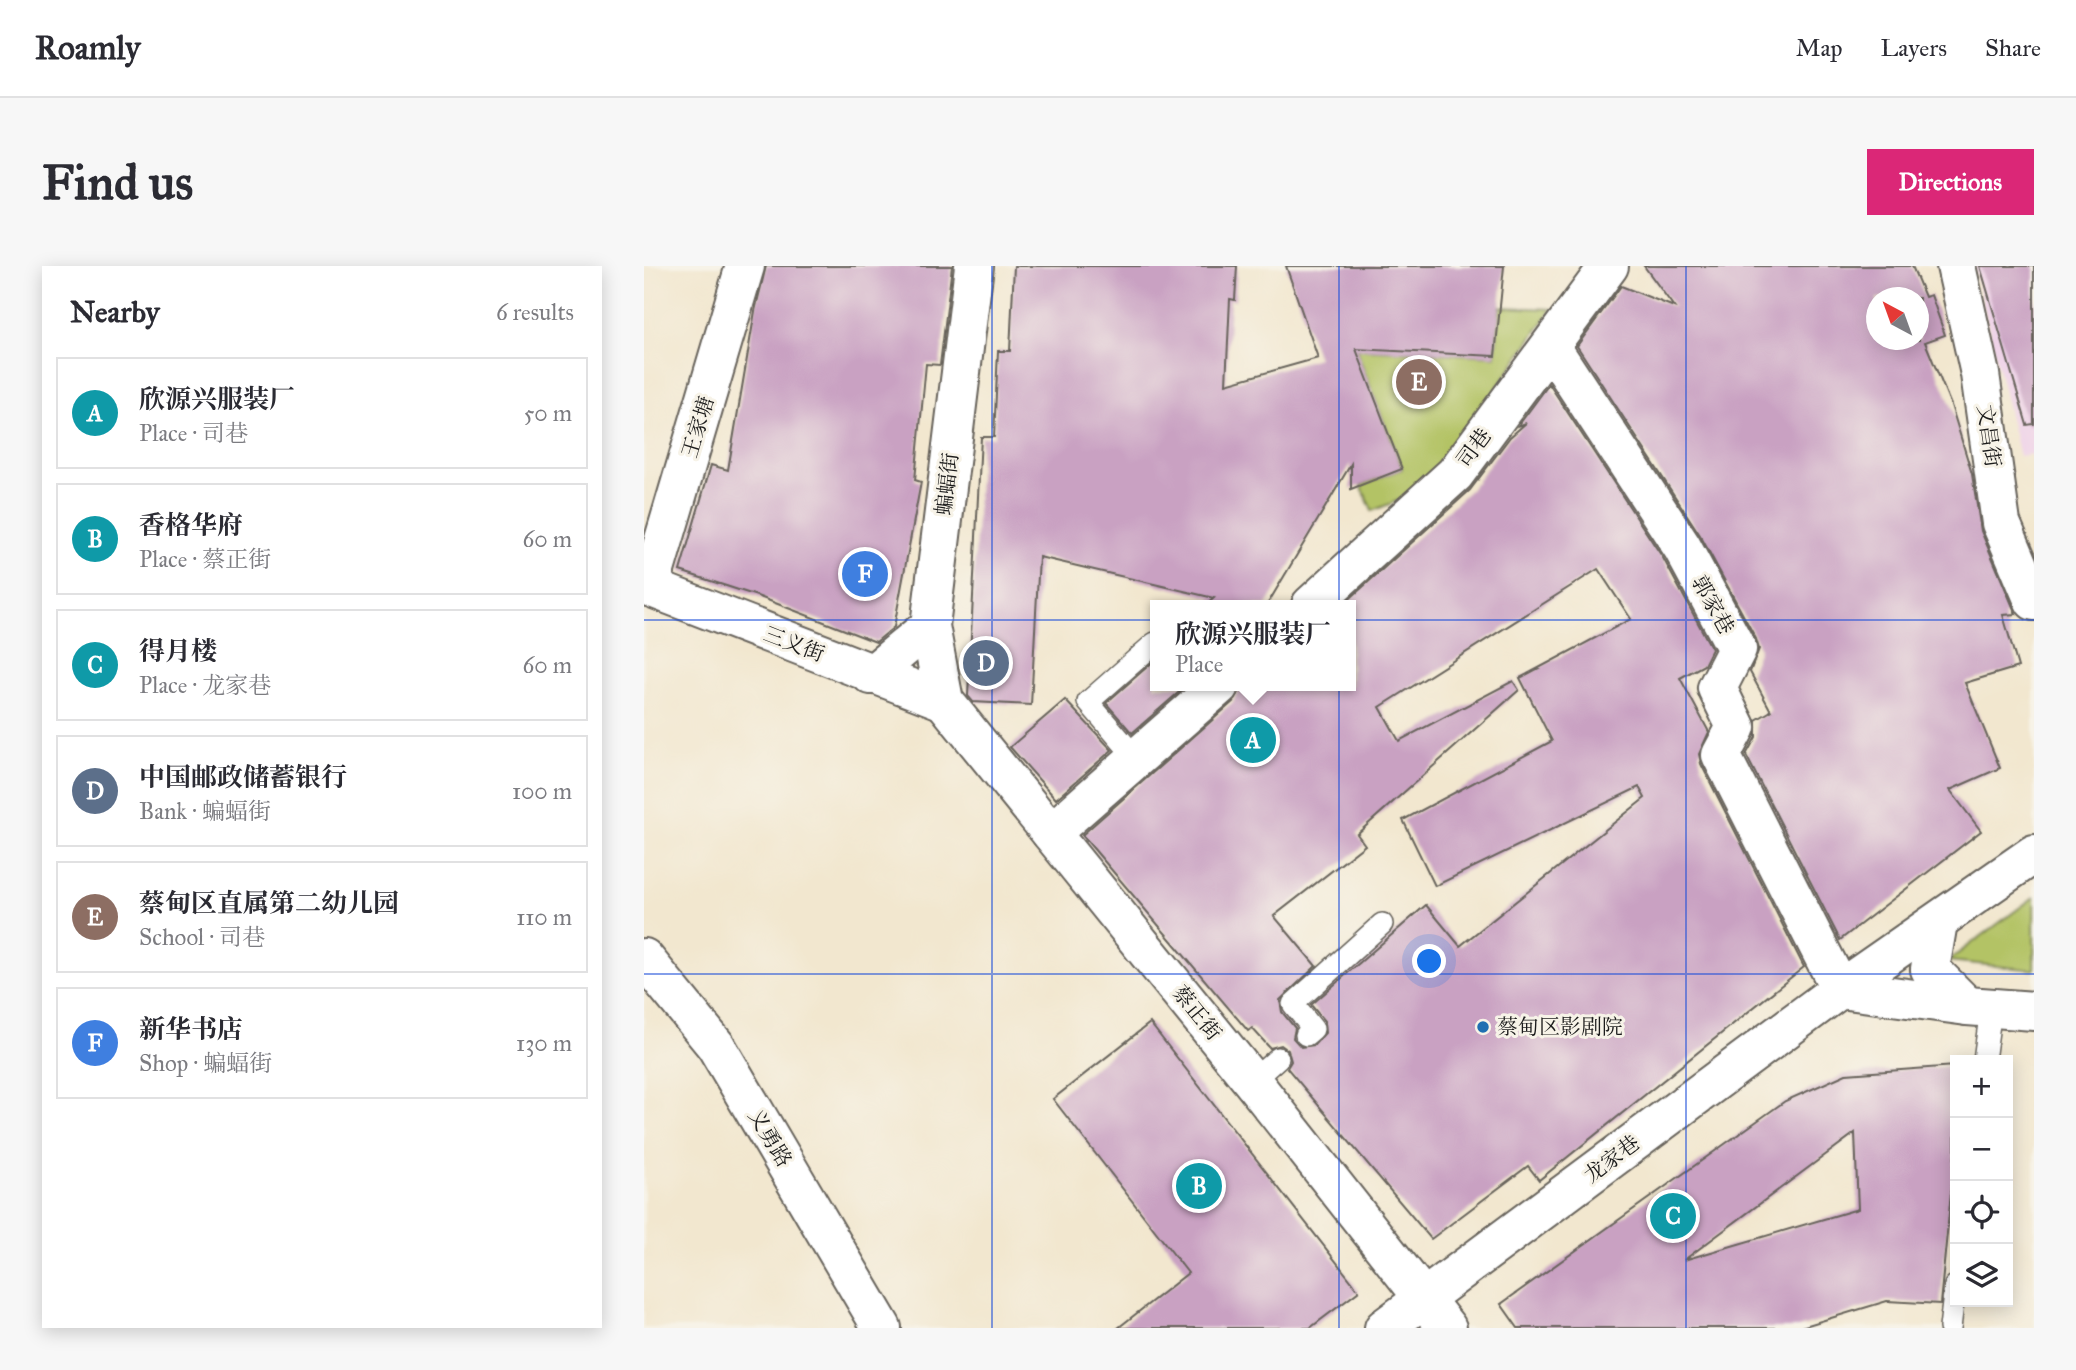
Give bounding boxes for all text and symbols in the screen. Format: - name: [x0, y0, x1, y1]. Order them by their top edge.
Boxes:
- text: Roamly: [35, 28, 140, 68]
- text: Map: [1796, 33, 1843, 63]
- text: Layers: [1881, 33, 1947, 63]
- text: Share: [1985, 33, 2041, 63]
- button: Directions: [1867, 149, 2034, 215]
- text: Find us: [42, 153, 193, 212]
- north arrow: [1866, 287, 1929, 350]
- text: Nearby: [70, 294, 160, 330]
- text: 6 results: [496, 298, 574, 326]
- pin: E: [1396, 356, 1442, 408]
- text: 欣源兴服装厂: [139, 383, 295, 415]
- street label: 王家塘: [676, 393, 720, 461]
- text: A: [87, 399, 103, 427]
- text: 50 m: [524, 399, 572, 427]
- street label: 文昌街: [1972, 403, 2006, 469]
- text: Place · 司巷: [139, 419, 248, 447]
- street label: 司巷: [1451, 423, 1497, 473]
- street label: 蝙蝠街: [930, 451, 964, 517]
- text: 香格华府: [139, 509, 243, 541]
- text: B: [87, 525, 103, 553]
- text: 60 m: [523, 525, 572, 553]
- text: Place · 蔡正街: [139, 545, 271, 573]
- pin: F: [842, 548, 888, 600]
- street label: 郭家巷: [1686, 571, 1740, 639]
- popup: [1150, 600, 1356, 691]
- text: 欣源兴服装厂: [1175, 618, 1331, 650]
- street label: 三义街: [760, 621, 828, 667]
- text: 得月楼: [139, 635, 217, 667]
- pin: D: [963, 637, 1009, 689]
- text: Place: [1175, 650, 1223, 678]
- text: C: [87, 651, 103, 679]
- text: 60 m: [523, 651, 572, 679]
- text: Place · 龙家巷: [139, 671, 271, 699]
- pin: A: [1230, 714, 1276, 766]
- text: 中国邮政储蓄银行: [139, 761, 347, 793]
- text: D: [86, 777, 104, 805]
- text: 100 m: [512, 777, 572, 805]
- text: Bank · 蝙蝠街: [139, 797, 271, 825]
- text: 蔡甸区直属第二幼儿园: [139, 887, 399, 919]
- text: E: [87, 903, 103, 931]
- text: 110 m: [516, 903, 572, 931]
- text: School · 司巷: [139, 923, 265, 951]
- your location: [1412, 944, 1446, 978]
- street label: 蔡正街: [1167, 980, 1227, 1046]
- text: 新华书店: [139, 1013, 243, 1045]
- place label: 蔡甸区影剧院: [1497, 1014, 1623, 1040]
- marker: 蔡甸区影剧院: [1475, 1019, 1491, 1035]
- text: F: [87, 1029, 103, 1057]
- text: 130 m: [516, 1029, 572, 1057]
- text: Shop · 蝙蝠街: [139, 1049, 272, 1077]
- map controls: [1950, 1055, 2013, 1307]
- button: +: [1950, 1055, 2013, 1118]
- street label: 义勇路: [743, 1104, 797, 1172]
- button: −: [1950, 1118, 2013, 1181]
- street label: 龙家巷: [1579, 1130, 1645, 1188]
- pin: B: [1176, 1160, 1222, 1212]
- button: locate: [1950, 1181, 2013, 1244]
- pin: C: [1650, 1190, 1696, 1242]
- button: layers: [1950, 1244, 2013, 1307]

